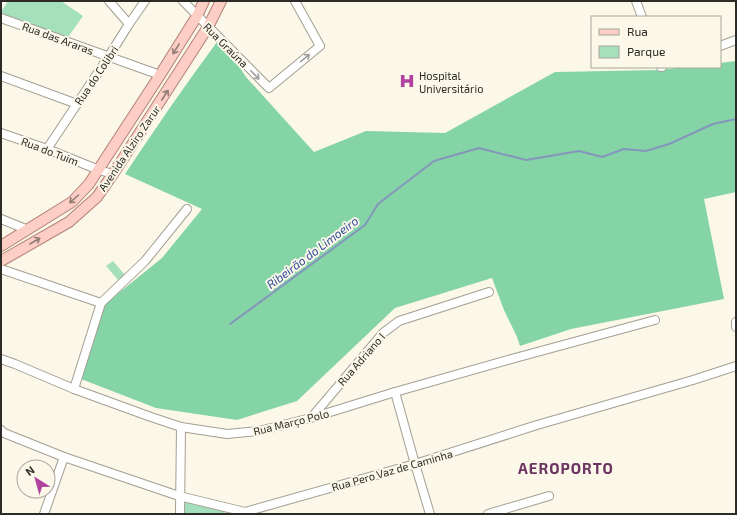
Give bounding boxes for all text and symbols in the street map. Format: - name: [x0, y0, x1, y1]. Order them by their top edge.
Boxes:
- legend: [591, 16, 721, 68]
- street label: Rua das Araras: [21, 19, 96, 57]
- street label: Rua Graúna: [201, 20, 251, 70]
- text: Rua: [627, 24, 648, 38]
- street label: Rua do Colibri: [71, 43, 121, 107]
- one-way arrow: [172, 43, 180, 55]
- text: Parque: [627, 44, 665, 58]
- one-way arrow: [300, 54, 310, 63]
- place label: Hospital Universitário: [419, 69, 483, 95]
- one-way arrow: [251, 70, 260, 80]
- hospital icon: Hospital Universitário: [398, 72, 416, 90]
- one-way arrow: [161, 89, 169, 100]
- street label: Avenida Alziro Zarur: [95, 102, 163, 193]
- street label: Rua do Tuim: [19, 134, 81, 168]
- one-way arrow: [69, 195, 79, 204]
- water label: Ribeirão do Limoeiro: [263, 213, 361, 291]
- one-way arrow: [29, 237, 41, 245]
- street label: Rua Adriano I: [335, 330, 387, 388]
- street label: Rua Março Polo: [252, 406, 331, 439]
- street label: Rua Pero Vaz de Caminha: [330, 446, 454, 494]
- north arrow: [16, 459, 56, 499]
- district label: AEROPORTO: [518, 459, 614, 477]
- text: N: [23, 463, 37, 478]

